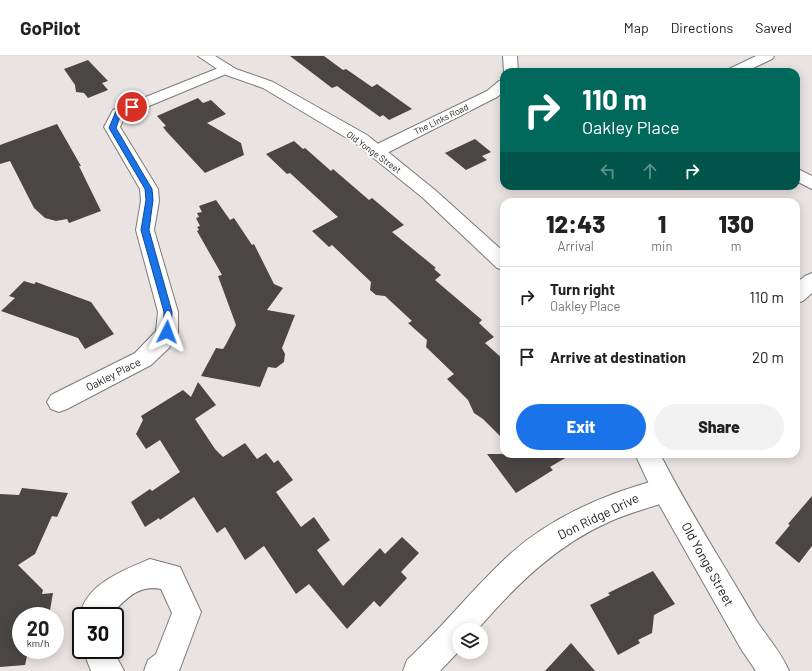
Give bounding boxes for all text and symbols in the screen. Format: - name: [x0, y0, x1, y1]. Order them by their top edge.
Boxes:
- text: GoPilot: [20, 16, 81, 39]
- text: Map: [624, 19, 649, 36]
- text: Directions: [671, 19, 733, 36]
- text: Saved: [755, 19, 792, 36]
- text: 110 m: [582, 82, 647, 116]
- icon: right: [516, 84, 568, 136]
- pin: [115, 90, 149, 124]
- icon: arrive: [121, 96, 143, 118]
- street label: The Links Road: [412, 101, 470, 137]
- text: Oakley Place: [582, 116, 680, 138]
- street label: Old Yonge Street: [345, 129, 403, 175]
- icon: left: [597, 160, 619, 182]
- icon: ahead: [639, 160, 661, 182]
- icon: right: [681, 160, 703, 182]
- text: 12:43: [546, 209, 605, 238]
- text: 1: [658, 209, 666, 238]
- text: 130: [719, 209, 754, 238]
- text: Arrival: [558, 238, 594, 254]
- text: min: [651, 238, 672, 254]
- text: m: [731, 238, 742, 254]
- text: Turn right: [550, 280, 615, 298]
- icon: right: [516, 286, 538, 308]
- text: 110 m: [750, 288, 784, 306]
- text: Oakley Place: [550, 298, 620, 314]
- position arrow: [146, 311, 188, 353]
- icon: arrive: [516, 346, 538, 368]
- text: Arrive at destination: [550, 348, 686, 366]
- text: 20 m: [752, 348, 784, 366]
- street label: Oakley Place: [83, 355, 143, 393]
- button: Exit: [516, 404, 646, 450]
- button: Share: [654, 404, 784, 450]
- street label: Don Ridge Drive: [555, 489, 641, 543]
- street label: Old Yonge Street: [678, 519, 738, 609]
- speed limit sign: 30: [72, 607, 124, 659]
- text: 20: [27, 616, 49, 640]
- map controls: [452, 623, 488, 659]
- button: layers: [452, 623, 488, 659]
- text: km/h: [27, 637, 49, 649]

